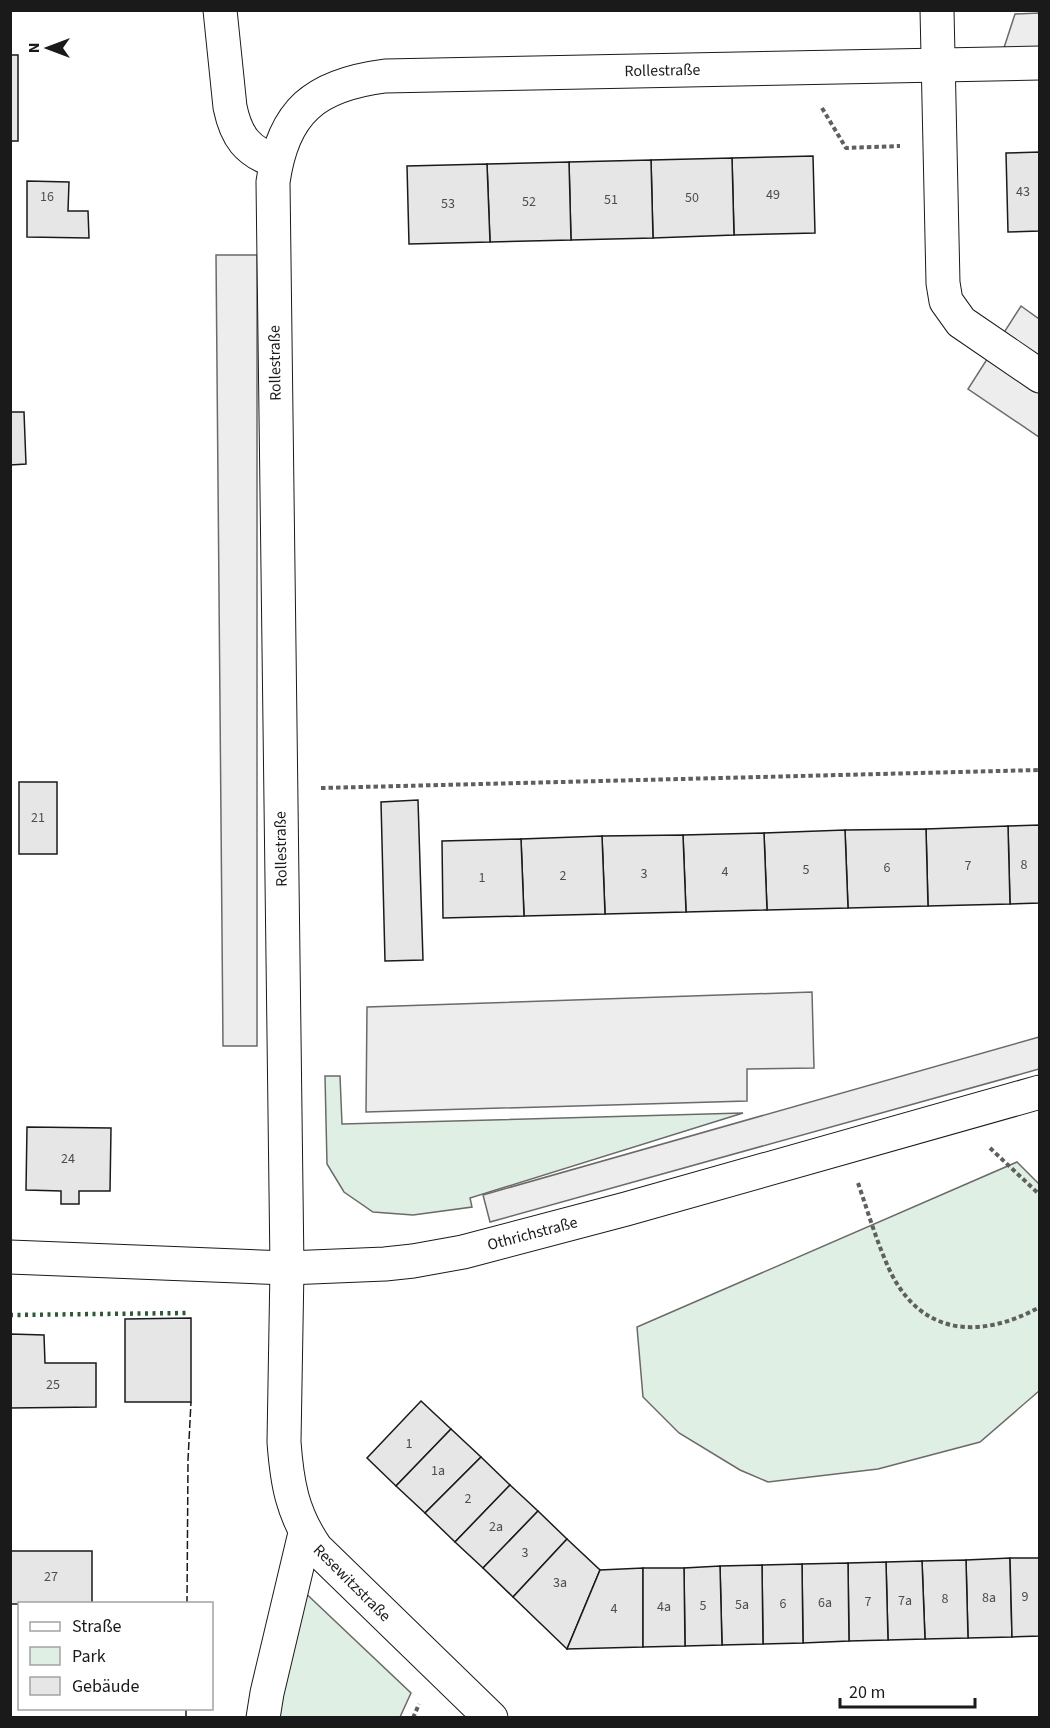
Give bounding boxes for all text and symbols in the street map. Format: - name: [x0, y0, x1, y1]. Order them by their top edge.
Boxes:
- north arrow: [18, 18, 78, 78]
- text: N: [23, 43, 45, 53]
- street label: Rollestraße: [624, 59, 701, 82]
- house number: 43: [1016, 182, 1030, 202]
- house number: 49: [766, 185, 780, 205]
- house number: 16: [40, 187, 54, 207]
- house number: 50: [685, 188, 699, 208]
- house number: 51: [604, 190, 618, 210]
- house number: 52: [522, 192, 536, 212]
- house number: 53: [441, 194, 455, 214]
- street label: Rollestraße: [263, 325, 287, 401]
- house number: 21: [31, 808, 45, 828]
- street label: Rollestraße: [269, 811, 293, 887]
- house number: 8: [1021, 855, 1028, 875]
- house number: 7: [965, 856, 972, 876]
- house number: 6: [884, 858, 891, 878]
- house number: 5: [803, 860, 810, 880]
- house number: 4: [722, 862, 729, 882]
- house number: 3: [641, 864, 648, 884]
- house number: 2: [560, 866, 567, 886]
- house number: 1: [479, 868, 486, 888]
- house number: 24: [61, 1149, 75, 1169]
- street label: Othrichstraße: [485, 1211, 580, 1256]
- house number: 25: [46, 1375, 60, 1395]
- house number: 1: [406, 1434, 413, 1454]
- house number: 1a: [431, 1461, 445, 1481]
- house number: 2: [465, 1489, 472, 1509]
- house number: 2a: [489, 1517, 503, 1537]
- street label: Resewitzstraße: [308, 1539, 396, 1627]
- house number: 3: [522, 1543, 529, 1563]
- house number: 27: [44, 1567, 58, 1587]
- house number: 3a: [553, 1573, 567, 1593]
- house number: 9: [1022, 1587, 1029, 1607]
- house number: 8a: [982, 1588, 996, 1608]
- house number: 8: [942, 1589, 949, 1609]
- house number: 7a: [898, 1591, 912, 1611]
- house number: 7: [865, 1592, 872, 1612]
- house number: 6a: [818, 1593, 832, 1613]
- house number: 6: [780, 1594, 787, 1614]
- house number: 5a: [735, 1595, 749, 1615]
- house number: 5: [700, 1596, 707, 1616]
- house number: 4a: [657, 1597, 671, 1617]
- house number: 4: [611, 1599, 618, 1619]
- legend: [18, 1602, 213, 1710]
- text: Straße: [72, 1614, 122, 1639]
- text: Park: [72, 1644, 106, 1669]
- scale bar: [840, 1671, 975, 1709]
- text: Gebäude: [72, 1674, 140, 1699]
- text: 20 m: [849, 1680, 885, 1705]

